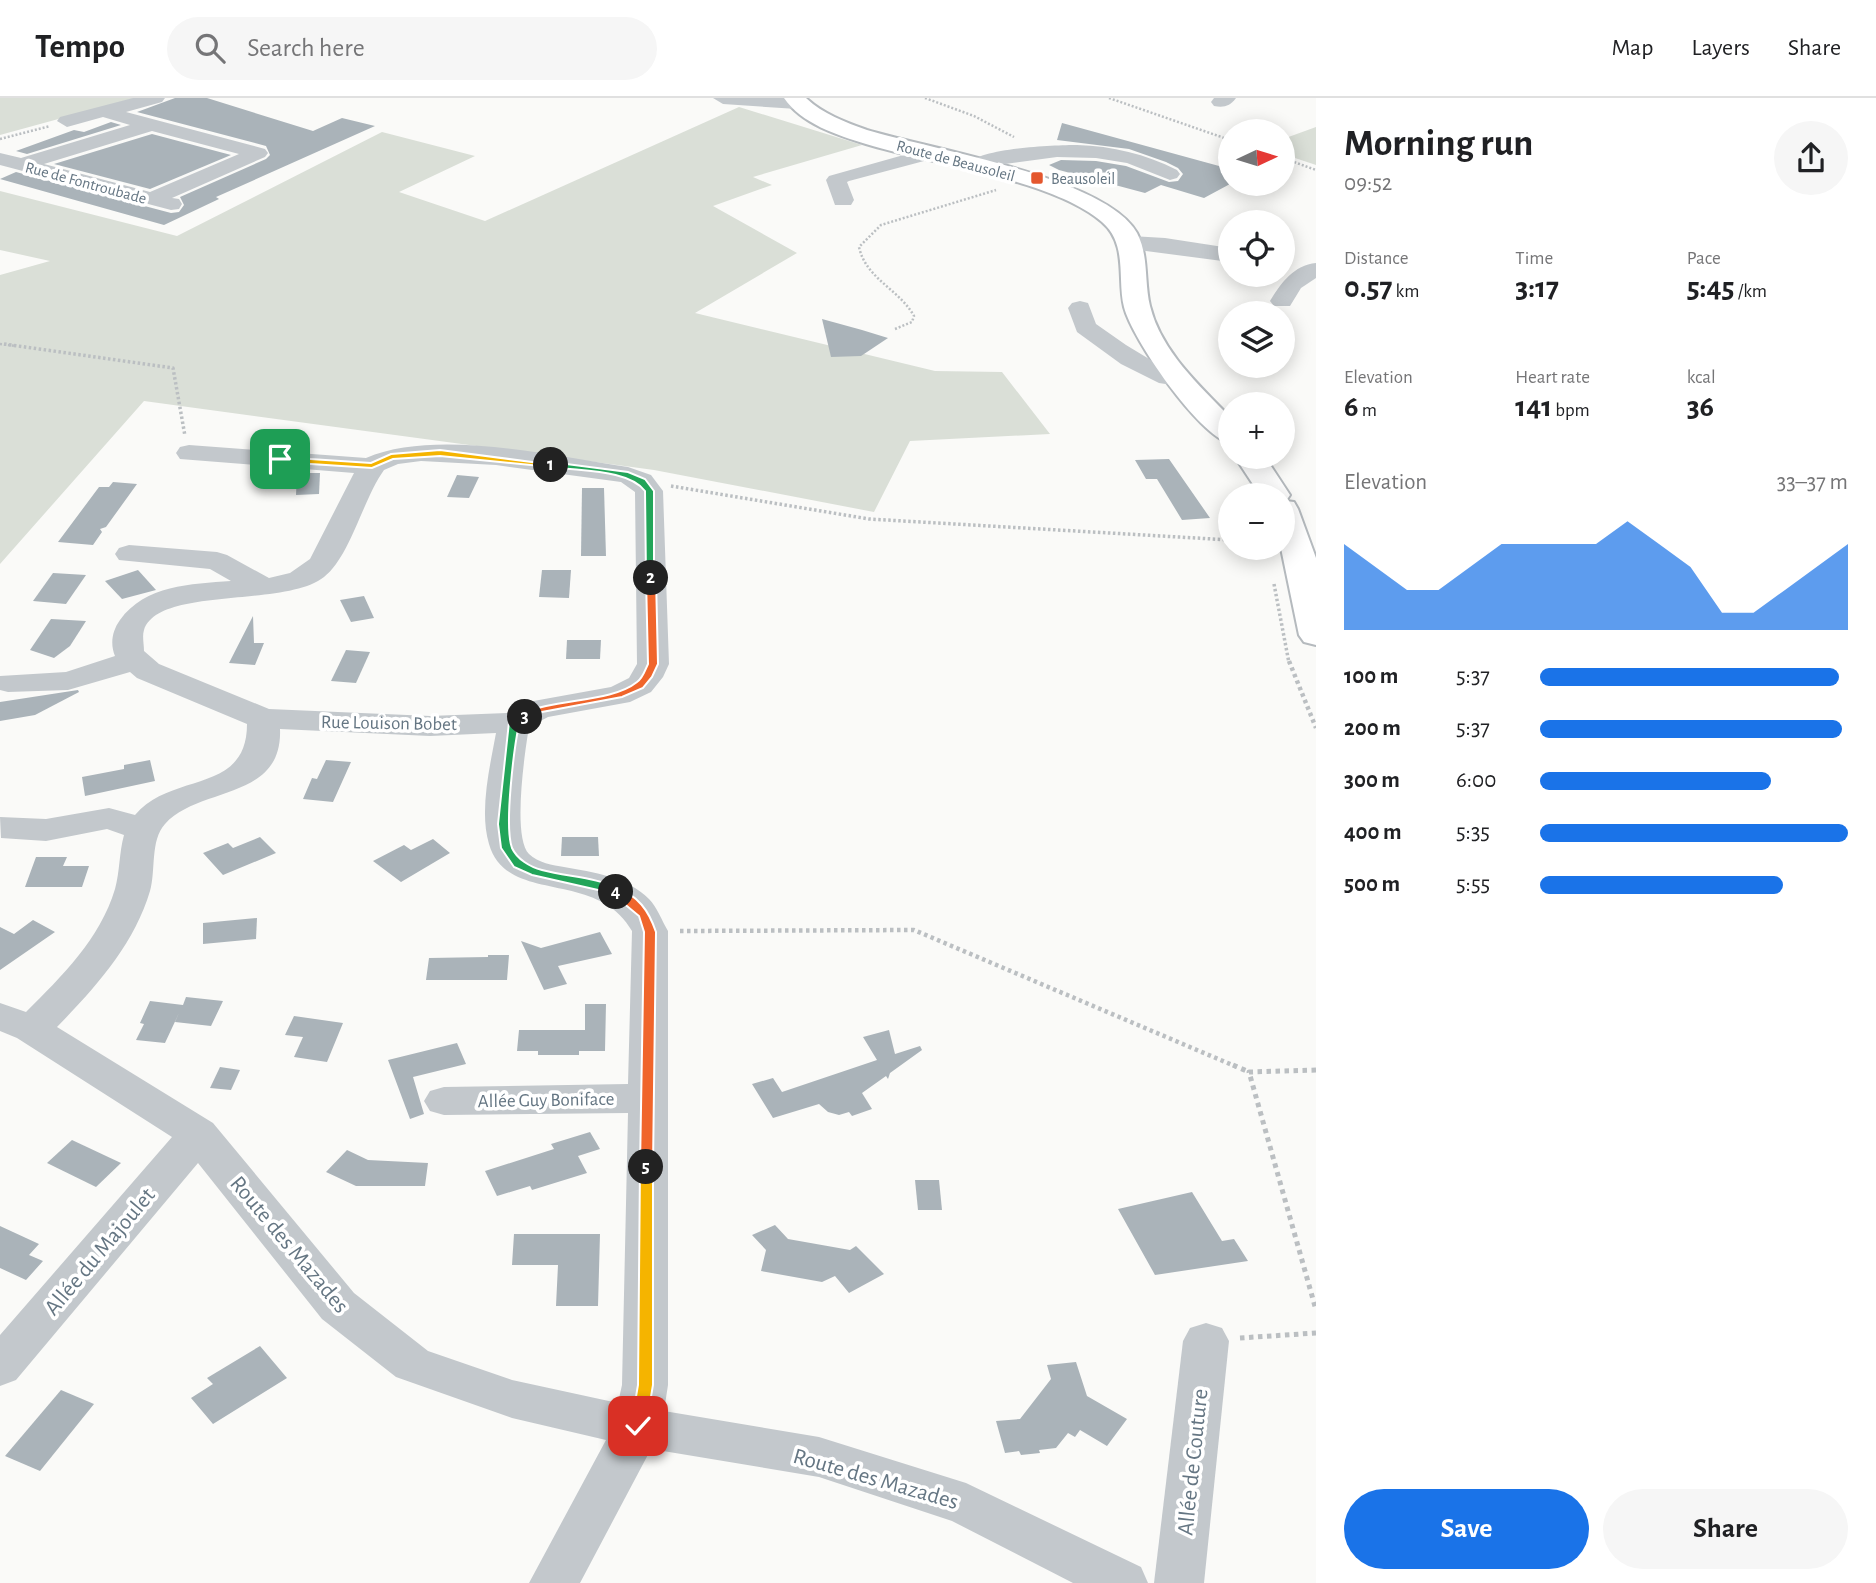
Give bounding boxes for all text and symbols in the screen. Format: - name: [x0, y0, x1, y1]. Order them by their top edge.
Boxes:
- search box: [167, 17, 657, 80]
- icon: search: [191, 29, 229, 67]
- text: Tempo: [35, 31, 125, 64]
- text: Search here: [247, 35, 365, 61]
- text: Map: [1611, 36, 1653, 60]
- text: Layers: [1691, 36, 1750, 60]
- text: Share: [1788, 36, 1841, 60]
- north arrow: [1218, 119, 1295, 196]
- map controls: [1218, 119, 1295, 560]
- button: share: [1774, 121, 1848, 195]
- text: Morning run: [1344, 125, 1533, 163]
- street label: Route de Beausoleil: [895, 137, 1017, 184]
- street label: Rue de Fontroubade: [23, 159, 148, 207]
- marker: Beausoleil: [1029, 170, 1045, 186]
- place label: Beausoleil: [1051, 171, 1115, 187]
- text: 09:52: [1344, 172, 1392, 195]
- button: locate: [1218, 210, 1295, 287]
- text: Distance: [1344, 249, 1408, 268]
- text: Time: [1515, 249, 1553, 268]
- text: Pace: [1687, 249, 1721, 268]
- text: 0.57: [1344, 273, 1392, 303]
- text: 3:17: [1515, 273, 1559, 303]
- text: 5:45: [1687, 273, 1735, 303]
- text: km: [1392, 282, 1419, 301]
- text: /km: [1735, 282, 1767, 301]
- button: layers: [1218, 301, 1295, 378]
- text: Elevation: [1344, 368, 1413, 387]
- text: Heart rate: [1515, 368, 1590, 387]
- text: kcal: [1687, 368, 1716, 387]
- button: +: [1218, 392, 1295, 469]
- text: 6: [1344, 392, 1359, 422]
- text: 141: [1515, 392, 1552, 422]
- text: 36: [1687, 392, 1714, 422]
- text: m: [1359, 401, 1377, 420]
- text: bpm: [1552, 401, 1590, 420]
- pin: [250, 429, 310, 489]
- icon: arrive: [261, 440, 299, 478]
- pin: 1: [534, 448, 568, 482]
- text: 1: [547, 455, 554, 474]
- text: Elevation: [1344, 471, 1427, 494]
- text: 33–37 m: [1777, 471, 1848, 494]
- button: −: [1218, 483, 1295, 560]
- pin: 2: [634, 560, 668, 596]
- text: 2: [646, 568, 655, 587]
- text: 100 m: [1344, 665, 1398, 688]
- text: 5:37: [1456, 665, 1490, 688]
- pin: 3: [508, 700, 542, 734]
- text: 3: [520, 707, 529, 726]
- street label: Rue Louison Bobet: [321, 713, 457, 734]
- text: 200 m: [1344, 717, 1401, 740]
- text: 5:37: [1456, 717, 1490, 740]
- text: 300 m: [1344, 769, 1400, 792]
- text: 6:00: [1456, 769, 1496, 792]
- text: 400 m: [1344, 821, 1402, 844]
- text: 5:35: [1456, 821, 1490, 844]
- text: 500 m: [1344, 873, 1400, 896]
- text: 5:55: [1456, 873, 1490, 896]
- pin: 4: [598, 874, 634, 910]
- text: 4: [611, 882, 620, 901]
- street label: Allée Guy Boniface: [478, 1090, 615, 1111]
- pin: 5: [628, 1150, 664, 1184]
- text: 5: [641, 1157, 650, 1176]
- street label: Route des Mazades: [225, 1172, 353, 1318]
- street label: Allée du Majoulet: [40, 1183, 160, 1320]
- street label: Allée de Couture: [1174, 1388, 1213, 1537]
- pin: [608, 1396, 668, 1456]
- icon: check: [619, 1407, 657, 1445]
- street label: Route des Mazades: [790, 1445, 961, 1514]
- button: Save: [1344, 1489, 1589, 1569]
- button: Share: [1603, 1489, 1848, 1569]

